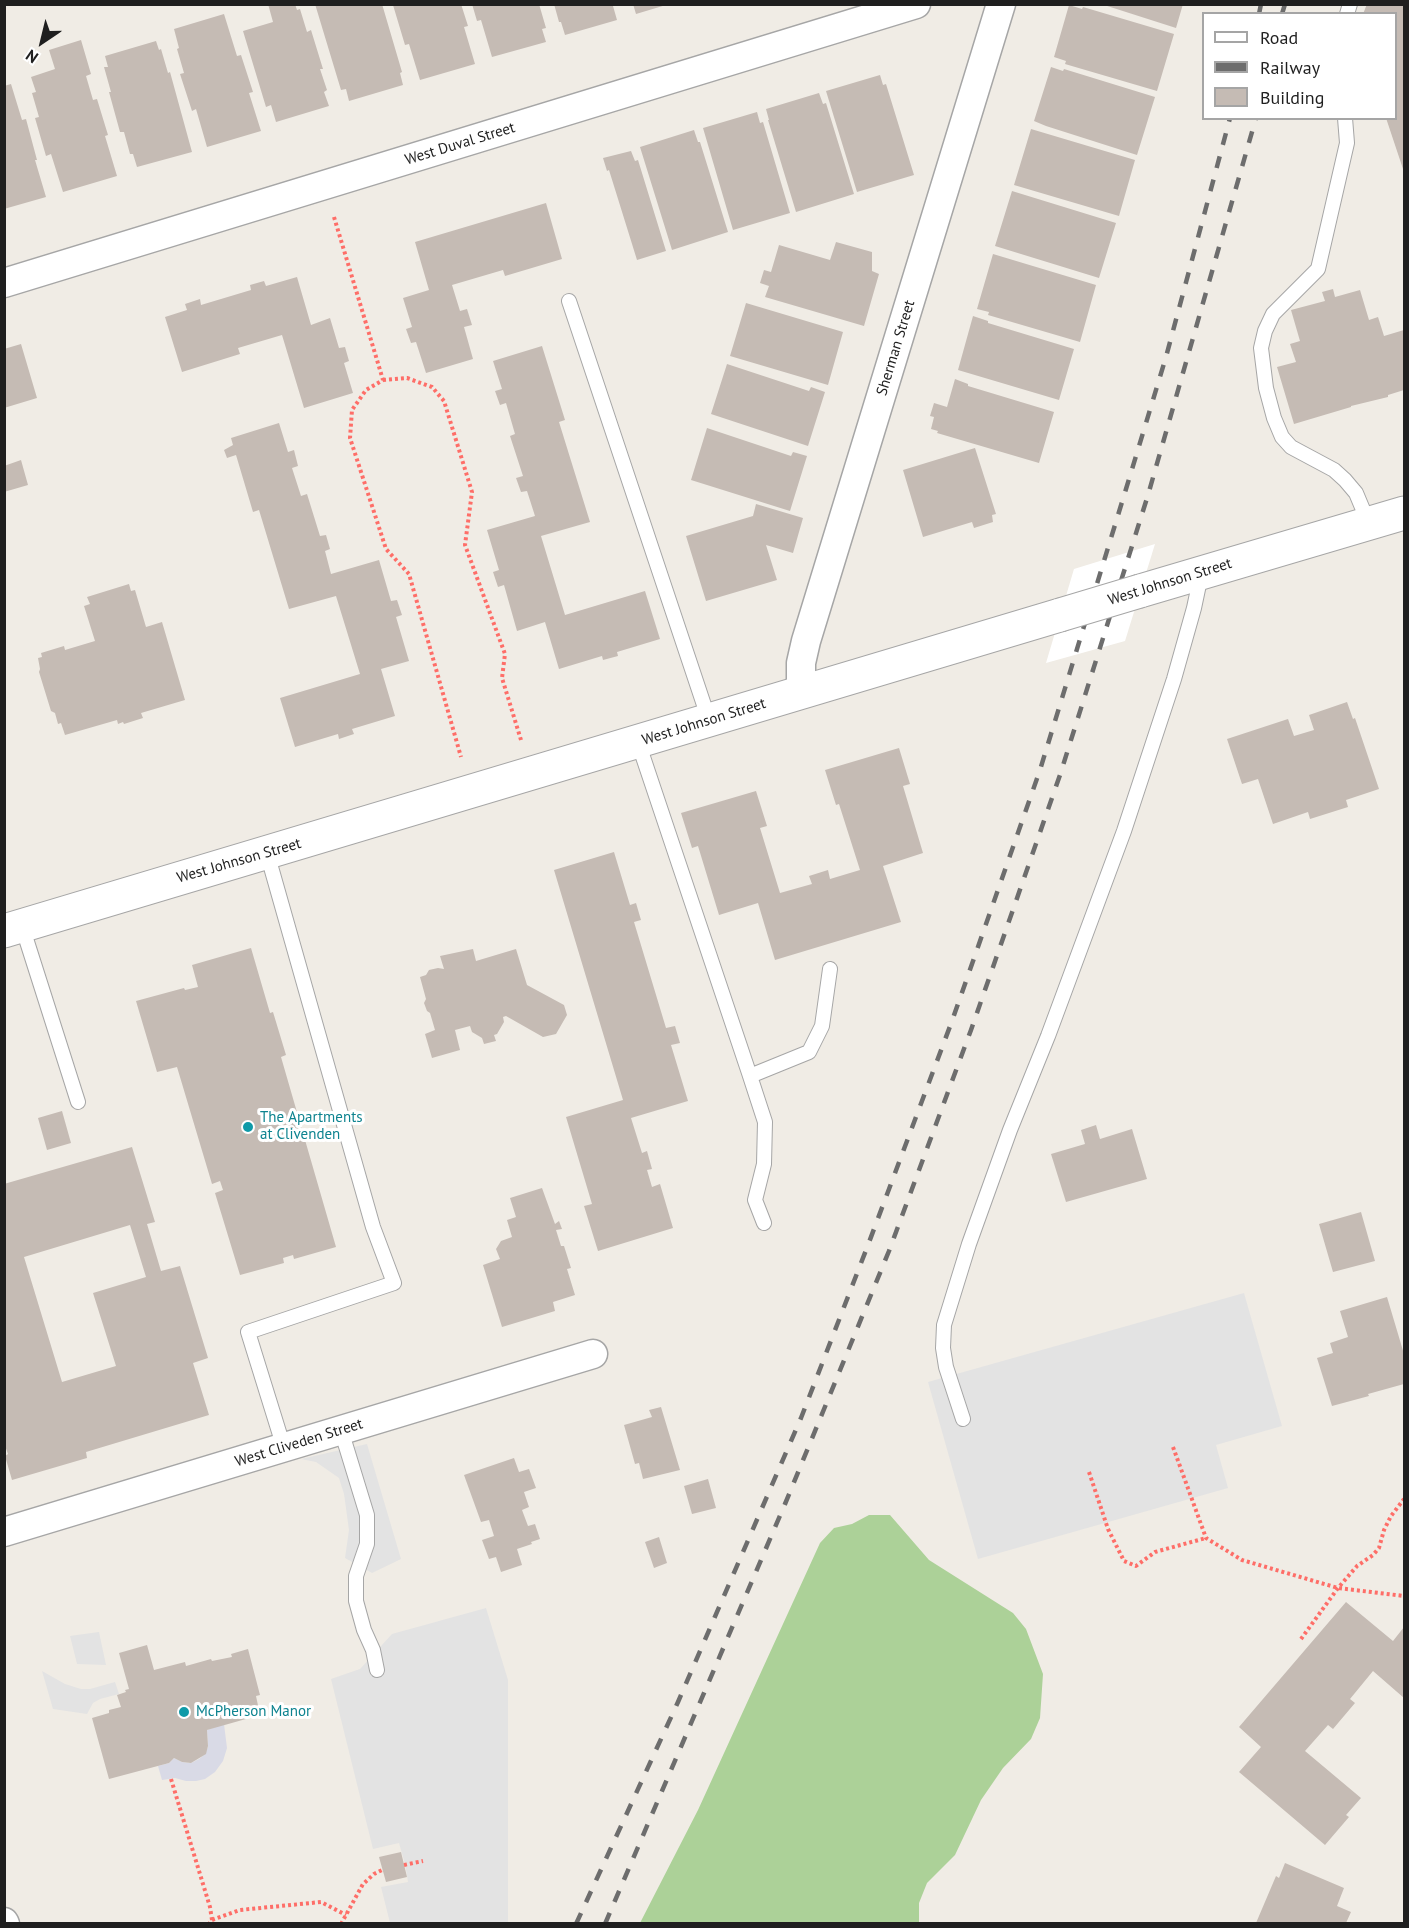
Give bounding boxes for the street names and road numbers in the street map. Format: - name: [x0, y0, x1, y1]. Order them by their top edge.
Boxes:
- street label: West Duval Street: [403, 119, 517, 169]
- street label: Sherman Street: [873, 298, 919, 398]
- street label: West Johnson Street: [1106, 555, 1234, 609]
- street label: West Johnson Street: [640, 695, 768, 749]
- street label: West Johnson Street: [175, 835, 303, 887]
- street label: West Cliveden Street: [233, 1415, 365, 1471]

